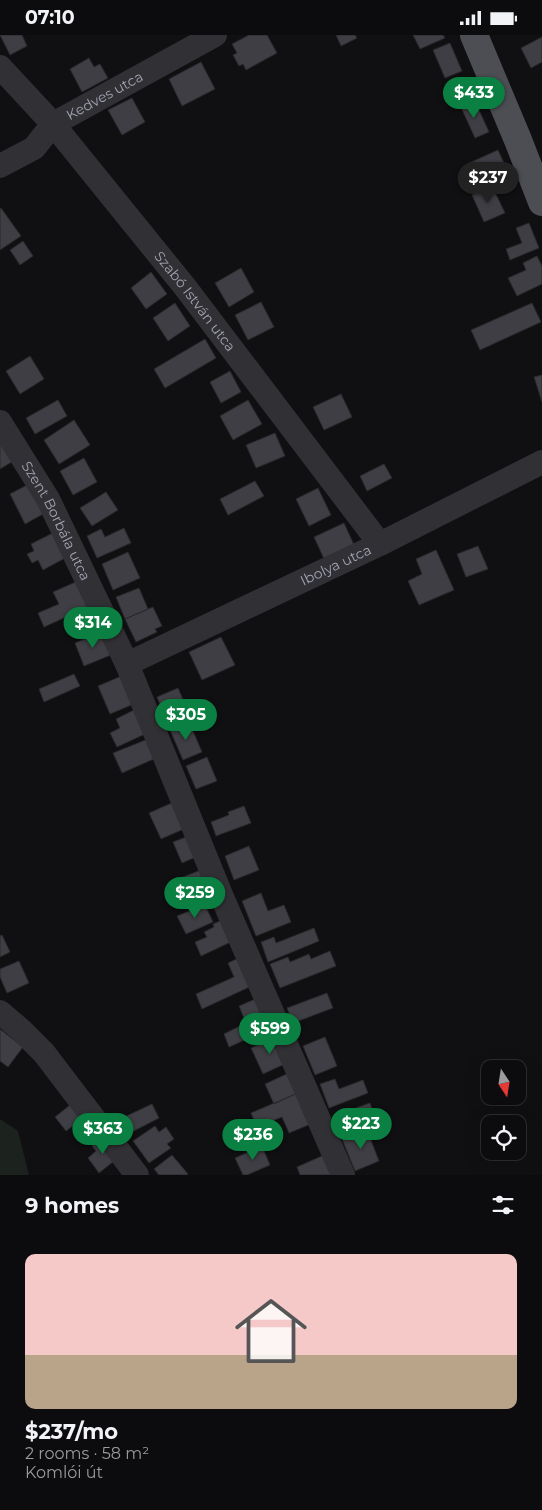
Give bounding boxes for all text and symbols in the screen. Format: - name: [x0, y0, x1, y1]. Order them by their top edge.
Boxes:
- text: 07:10: [25, 6, 75, 29]
- street label: Kedves utca: [63, 67, 146, 124]
- pin: $433: [444, 77, 504, 119]
- text: $433: [454, 83, 494, 102]
- pin: $237: [458, 161, 518, 204]
- text: $237: [469, 168, 507, 187]
- street label: Szabó István utca: [150, 247, 240, 355]
- street label: Szent Borbála utca: [18, 458, 95, 584]
- street label: Ibolya utca: [297, 540, 374, 590]
- pin: $314: [63, 607, 123, 649]
- text: $314: [75, 613, 111, 632]
- pin: $305: [156, 699, 216, 741]
- text: $305: [166, 705, 206, 724]
- pin: $259: [165, 877, 225, 919]
- text: $259: [175, 883, 215, 902]
- pin: $599: [240, 1013, 300, 1055]
- text: $599: [250, 1019, 290, 1038]
- north arrow: [481, 1060, 526, 1105]
- map controls: [481, 1060, 526, 1160]
- pin: $223: [331, 1107, 391, 1150]
- pin: $363: [73, 1113, 133, 1155]
- text: $223: [342, 1114, 380, 1133]
- button: locate: [481, 1115, 526, 1160]
- text: $363: [83, 1119, 123, 1138]
- pin: $236: [223, 1119, 283, 1161]
- text: $236: [233, 1125, 273, 1144]
- icon: filters: [489, 1191, 517, 1219]
- text: 9 homes: [25, 1193, 119, 1218]
- icon: home: [226, 1286, 316, 1376]
- text: $237/mo: [25, 1419, 118, 1444]
- text: 2 rooms · 58 m²: [25, 1444, 149, 1463]
- text: Komlói út: [25, 1463, 103, 1482]

